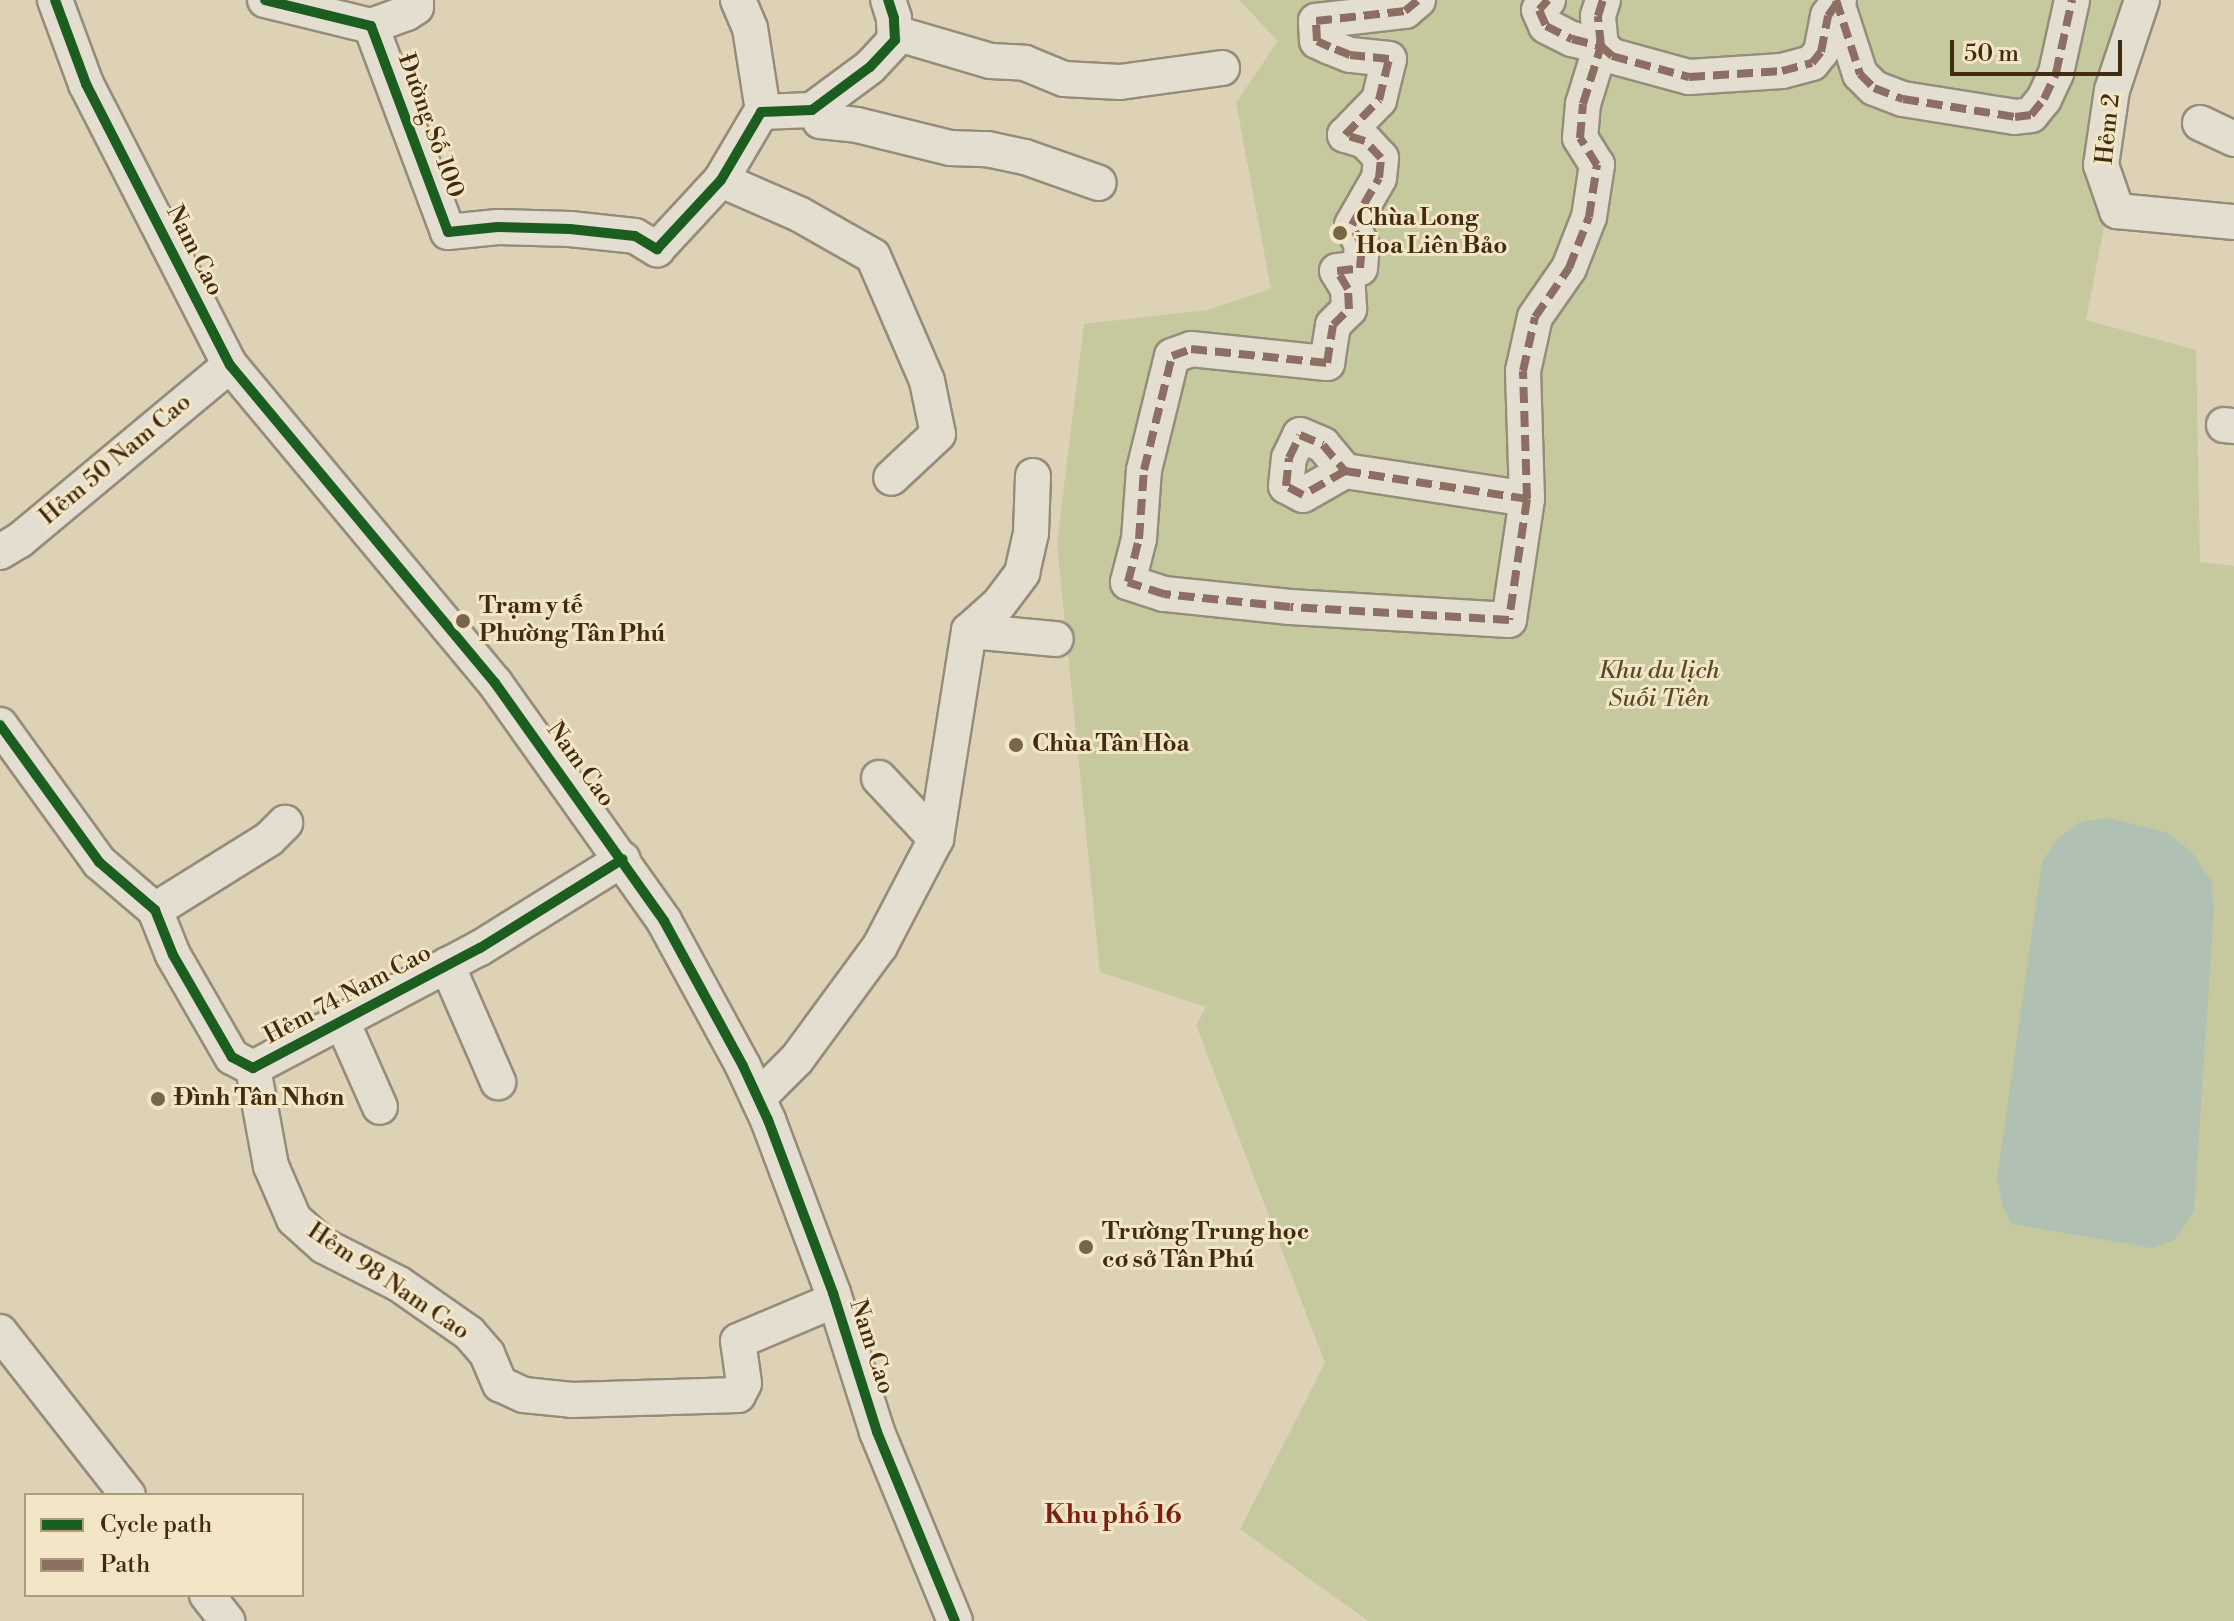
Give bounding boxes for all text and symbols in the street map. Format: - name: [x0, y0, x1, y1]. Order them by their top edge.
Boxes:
- scale bar: [1954, 24, 2126, 74]
- text: 50 m: [1964, 39, 2019, 69]
- street label: Đường Số 100: [391, 50, 469, 202]
- street label: Hẻm 2: [2091, 92, 2127, 166]
- street label: Nam Cao: [159, 201, 229, 301]
- place label: Chùa Long Hoa Liên Bảo: [1356, 205, 1507, 261]
- marker: Chùa Long Hoa Liên Bảo: [1331, 224, 1349, 242]
- street label: Hẻm 50 Nam Cao: [34, 388, 198, 532]
- place label: Trạm y tế Phường Tân Phú: [479, 593, 665, 649]
- marker: Trạm y tế Phường Tân Phú: [454, 612, 472, 630]
- park label: Khu du lịch Suối Tiên: [1598, 658, 1720, 714]
- street label: Nam Cao: [540, 717, 620, 813]
- place label: Chùa Tân Hòa: [1032, 731, 1190, 759]
- marker: Chùa Tân Hòa: [1007, 736, 1025, 754]
- street label: Hẻm 74 Nam Cao: [260, 939, 436, 1051]
- place label: Đình Tân Nhơn: [174, 1085, 344, 1113]
- marker: Đình Tân Nhơn: [149, 1090, 167, 1108]
- street label: Hẻm 98 Nam Cao: [302, 1217, 474, 1347]
- place label: Trường Trung học cơ sở Tân Phú: [1102, 1219, 1309, 1275]
- marker: Trường Trung học cơ sở Tân Phú: [1077, 1238, 1095, 1256]
- street label: Nam Cao: [842, 1296, 900, 1398]
- legend: [24, 1493, 304, 1597]
- district label: Khu phố 16: [1044, 1500, 1182, 1532]
- text: Cycle path: [100, 1510, 212, 1540]
- text: Path: [100, 1550, 150, 1580]

